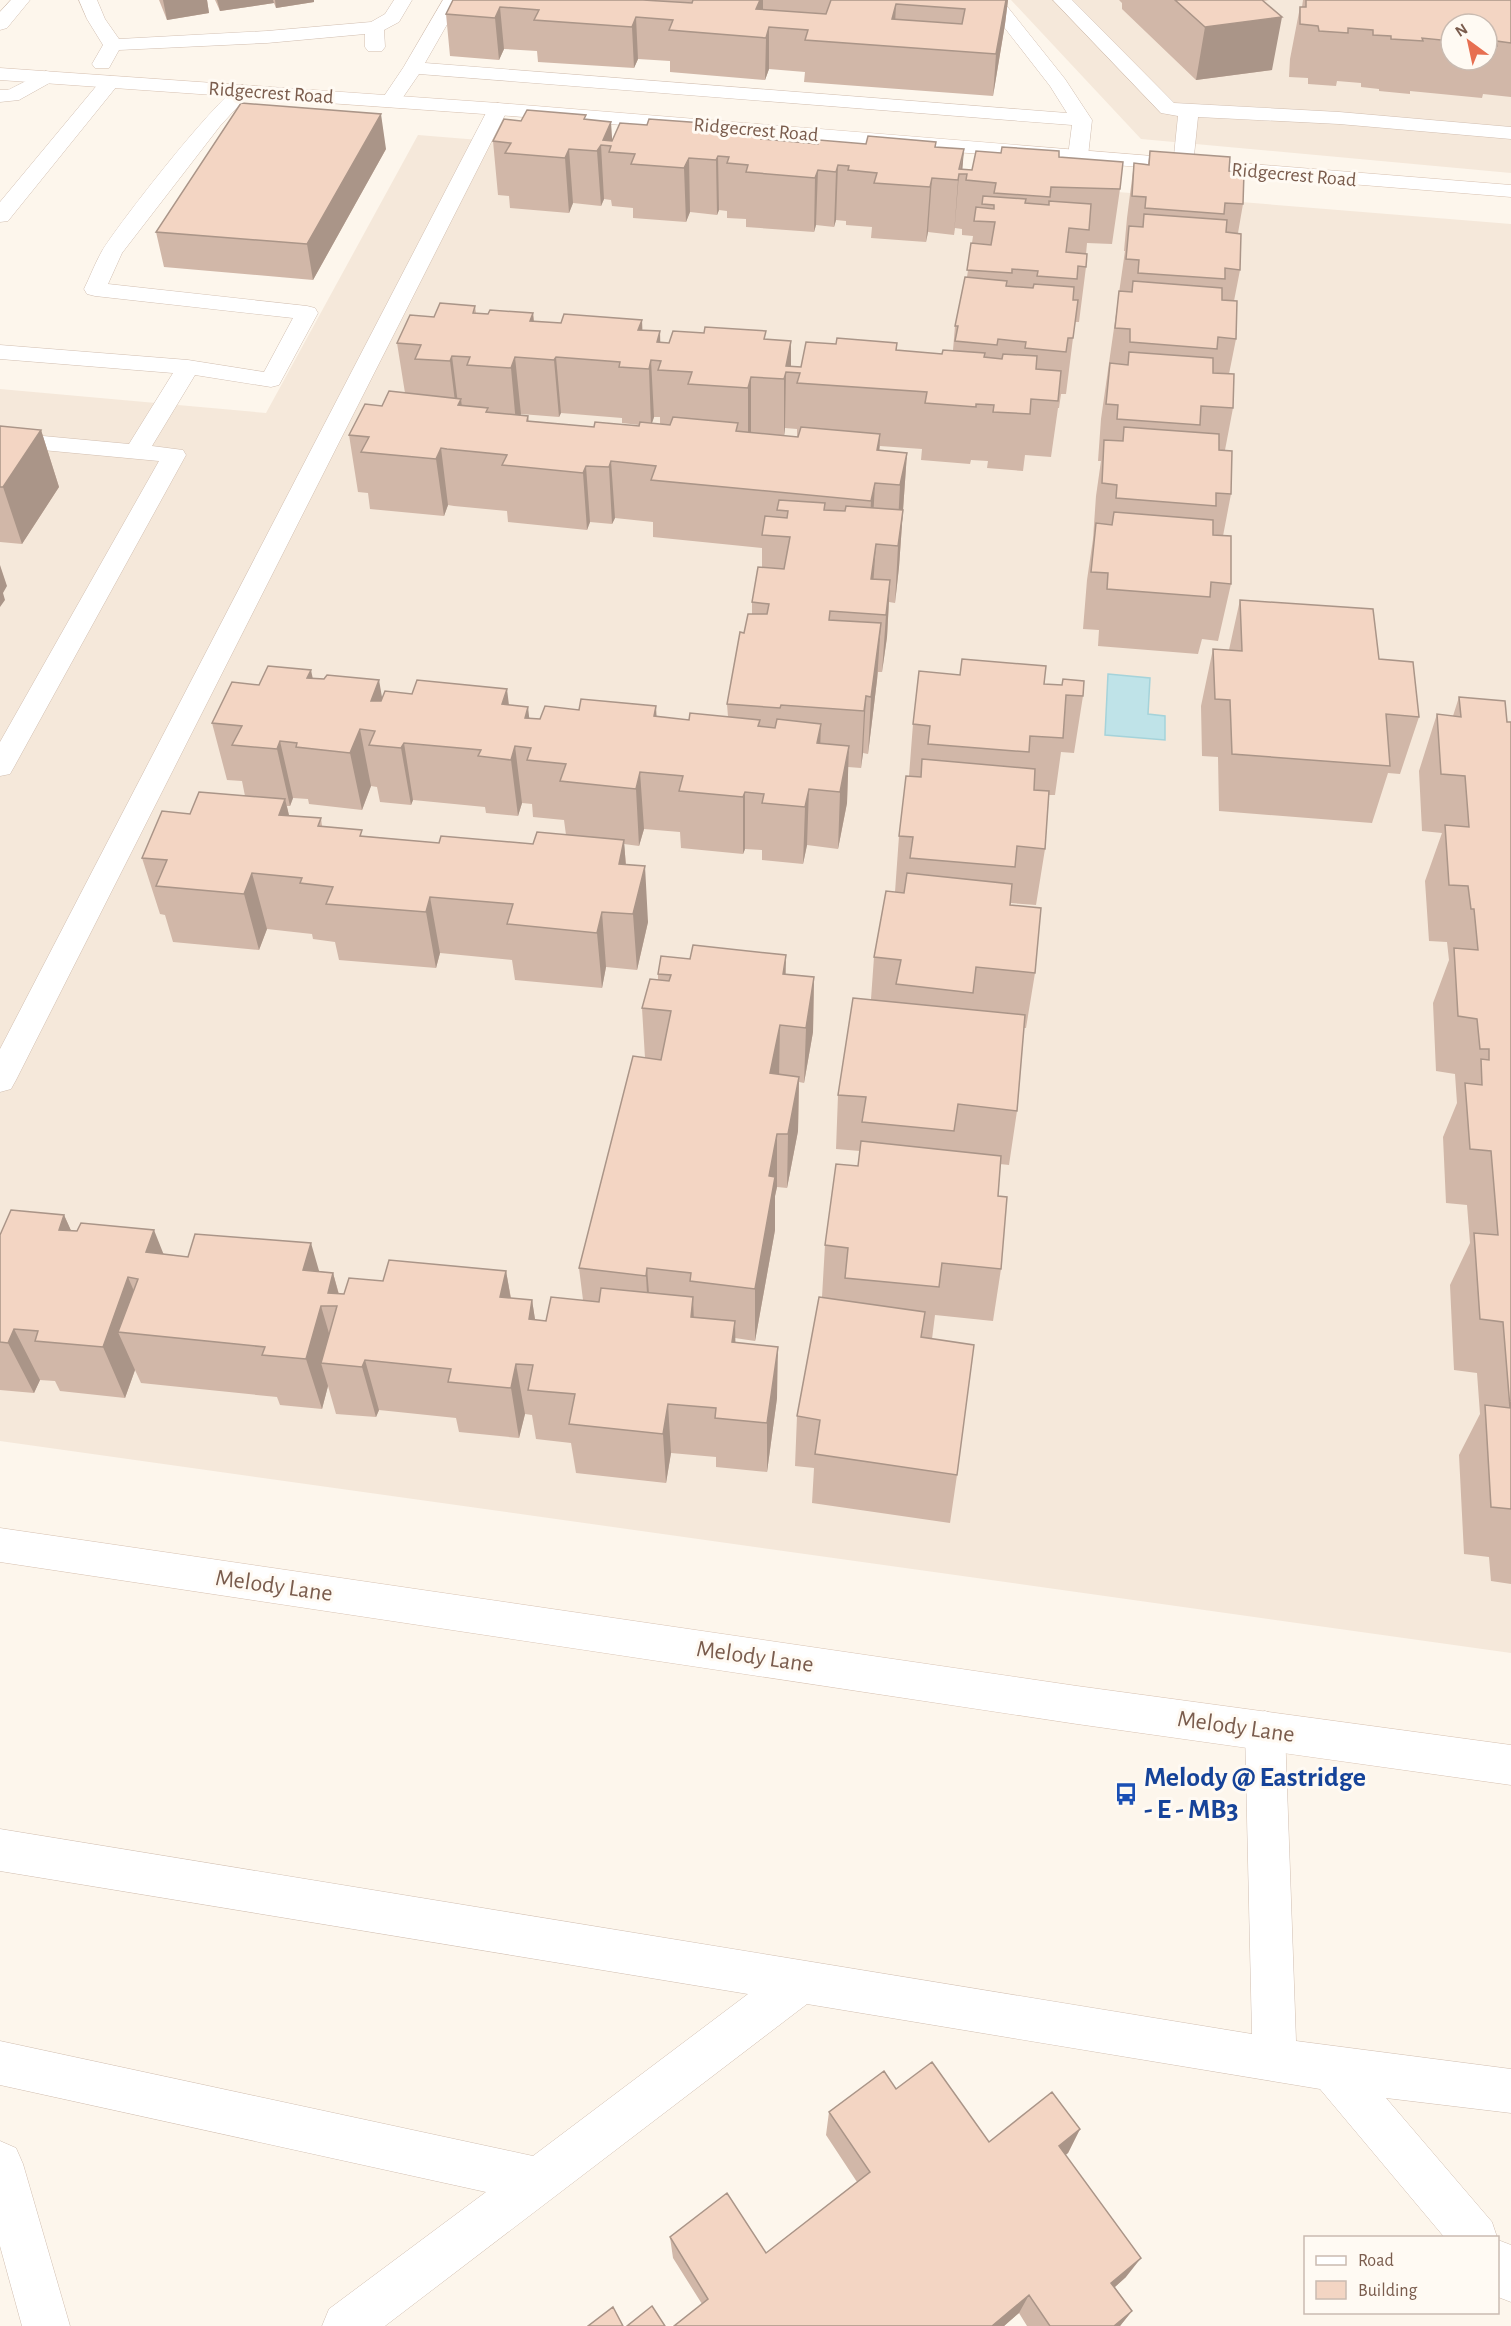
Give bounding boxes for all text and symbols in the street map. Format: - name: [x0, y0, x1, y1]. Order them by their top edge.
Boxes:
- north arrow: [1439, 12, 1499, 72]
- text: N: [1452, 21, 1470, 40]
- street label: Ridgecrest Road: [208, 79, 334, 107]
- street label: Ridgecrest Road: [693, 115, 819, 145]
- street label: Ridgecrest Road: [1231, 160, 1357, 190]
- street label: Melody Lane: [214, 1566, 334, 1606]
- street label: Melody Lane: [695, 1637, 815, 1677]
- street label: Melody Lane: [1176, 1707, 1296, 1747]
- place label: Melody @ Eastridge - E - MB3: [1144, 1764, 1366, 1824]
- bus stop icon: Melody @ Eastridge - E - MB3: [1113, 1781, 1139, 1807]
- legend: [1304, 2236, 1499, 2314]
- text: Road: [1358, 2252, 1394, 2270]
- text: Building: [1358, 2282, 1418, 2300]

